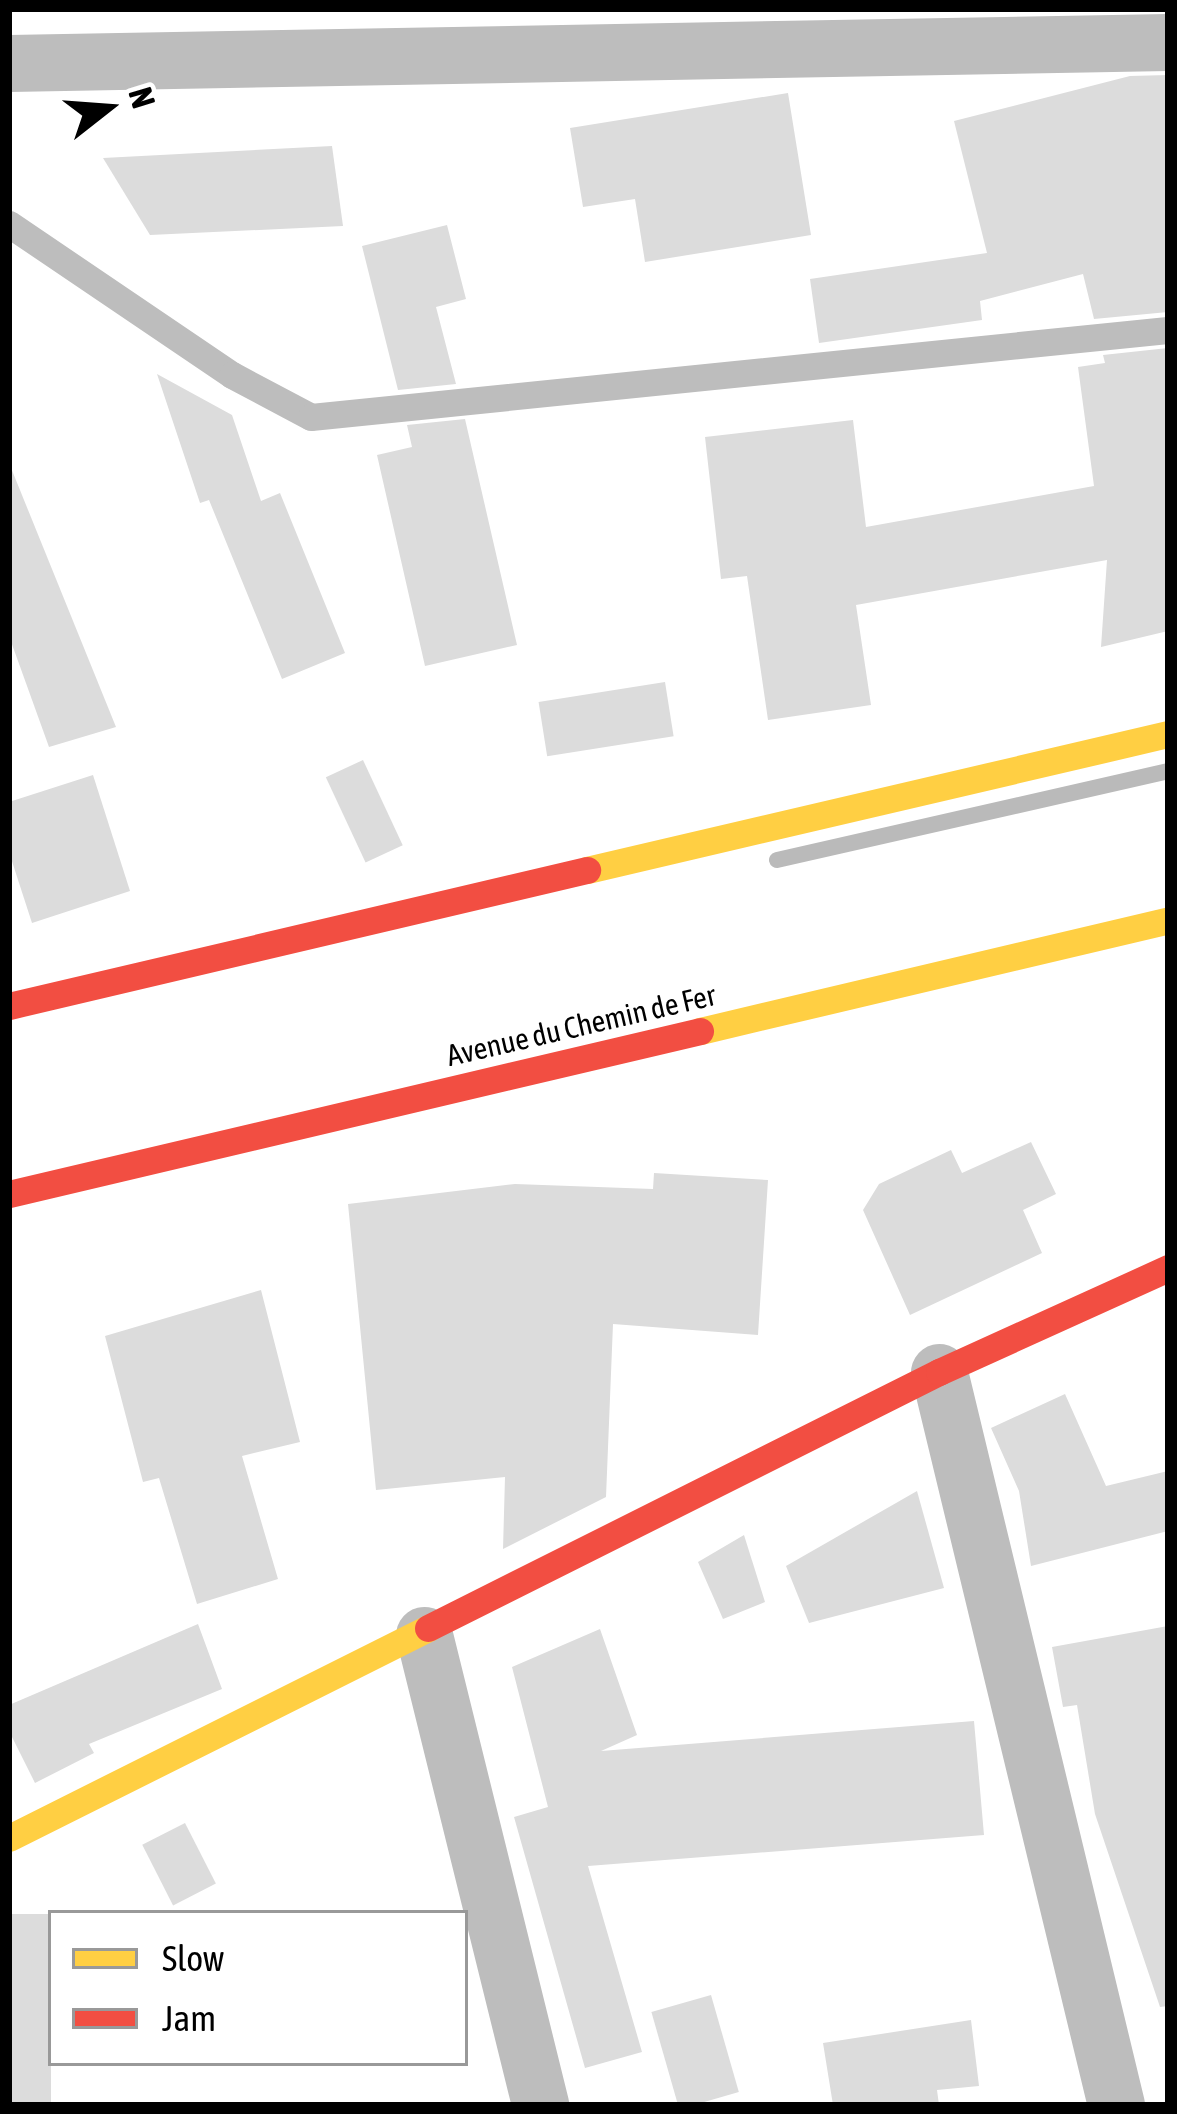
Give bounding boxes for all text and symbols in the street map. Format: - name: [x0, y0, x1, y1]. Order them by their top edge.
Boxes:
- north arrow: [48, 48, 168, 168]
- text: N: [121, 83, 163, 112]
- street label: Avenue du Chemin de Fer: [443, 977, 719, 1073]
- legend: [48, 1910, 468, 2066]
- text: Slow: [162, 1937, 224, 1979]
- text: Jam: [162, 1997, 216, 2039]

